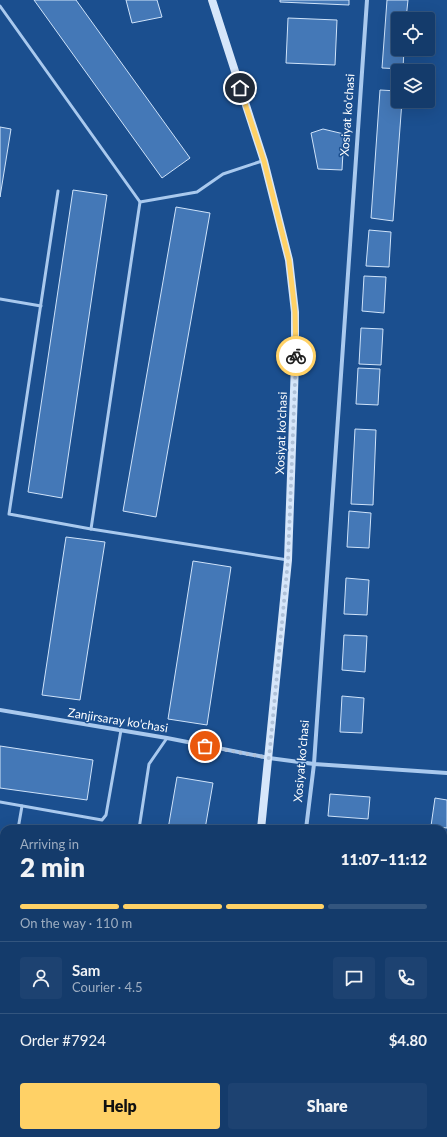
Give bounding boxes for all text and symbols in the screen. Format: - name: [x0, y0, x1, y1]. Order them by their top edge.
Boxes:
- map controls: [391, 12, 435, 108]
- button: locate: [391, 12, 435, 56]
- button: layers: [391, 64, 435, 108]
- pin: [223, 71, 257, 105]
- street label: Xosiyat ko'chasi: [337, 73, 357, 157]
- icon: home: [229, 77, 251, 99]
- courier: [276, 336, 316, 376]
- icon: bike: [285, 345, 307, 367]
- street label: Xosiyat ko'chasi: [272, 391, 290, 474]
- street label: Zanjirsaray ko'chasi: [67, 705, 169, 735]
- street label: Xosiyat ko'chasi: [290, 719, 312, 803]
- pin: [188, 729, 222, 763]
- icon: bag: [194, 735, 216, 757]
- text: Arriving in: [20, 836, 79, 852]
- text: 11:07–11:12: [341, 850, 427, 868]
- text: 2 min: [20, 851, 85, 883]
- text: On the way · 110 m: [20, 915, 132, 931]
- button: person: [20, 957, 62, 999]
- button: chat: [333, 957, 375, 999]
- button: phone: [385, 957, 427, 999]
- text: Sam: [72, 961, 100, 979]
- text: Courier · 4.5: [72, 979, 143, 995]
- text: Order #7924: [20, 1031, 106, 1049]
- text: $4.80: [389, 1031, 427, 1049]
- button: Help: [20, 1083, 220, 1129]
- button: Share: [228, 1083, 427, 1129]

